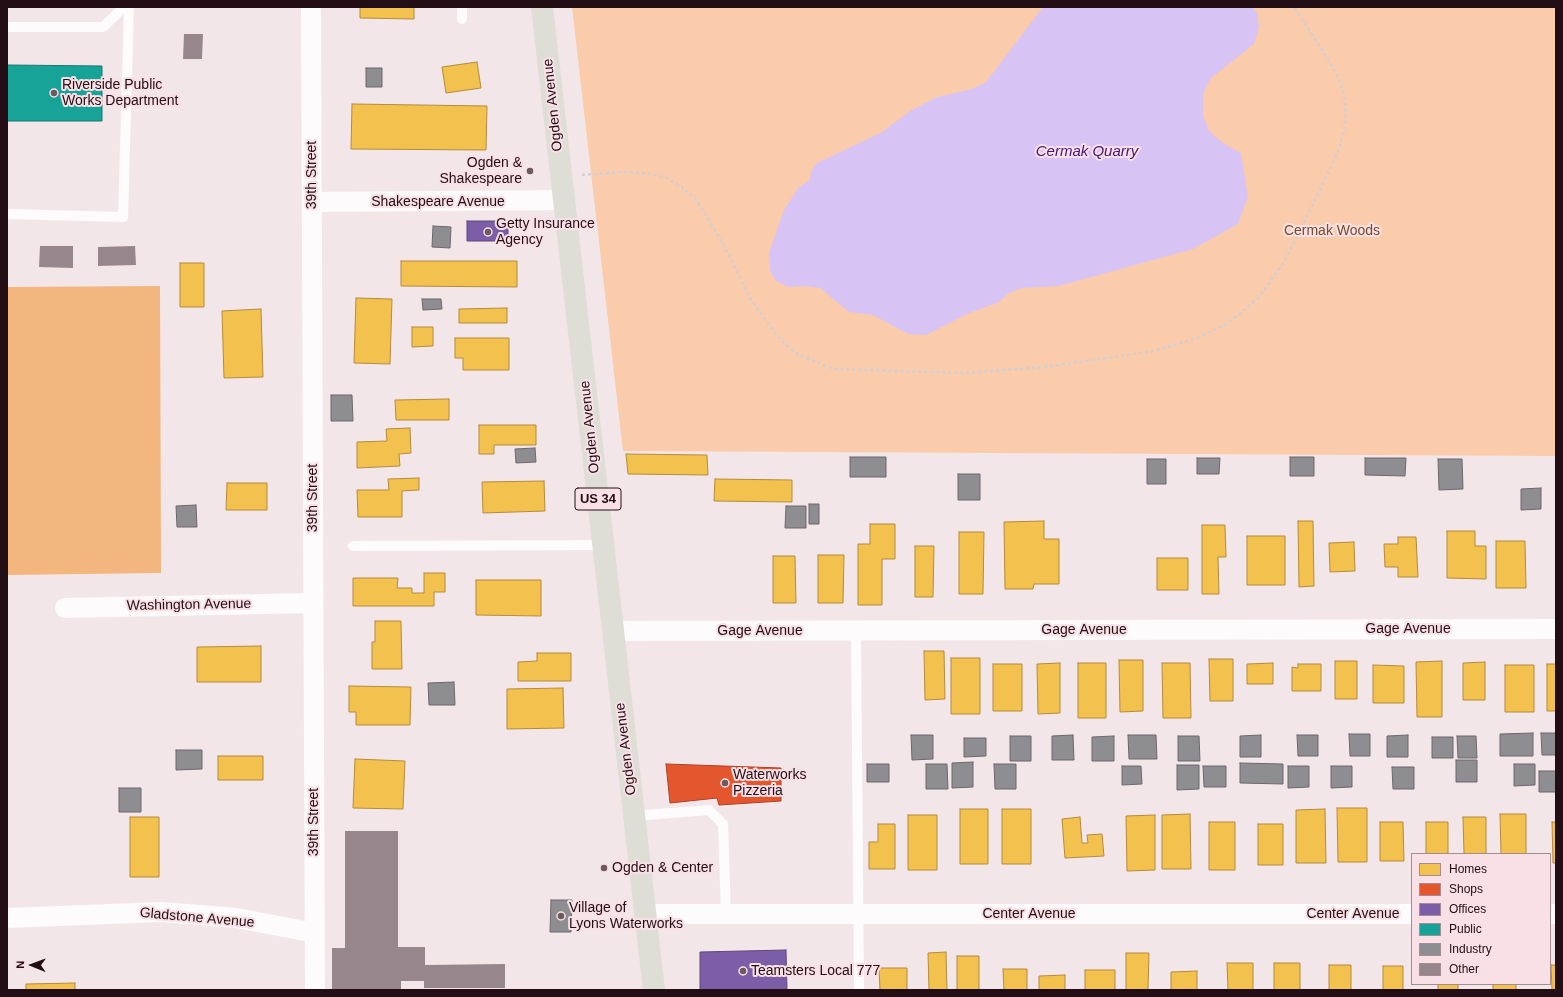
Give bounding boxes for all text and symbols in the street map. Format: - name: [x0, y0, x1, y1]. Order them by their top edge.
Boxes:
- street label: Ogden Avenue: [540, 58, 566, 152]
- place label: Riverside Public Works Department: [62, 77, 178, 110]
- marker: Riverside Public Works Department: [49, 88, 59, 98]
- street label: 39th Street: [304, 141, 320, 209]
- water label: Cermak Quarry: [1036, 143, 1138, 161]
- place label: Ogden & Shakespeare: [439, 155, 522, 188]
- marker: Ogden & Shakespeare: [525, 166, 535, 176]
- street label: Shakespeare Avenue: [371, 194, 505, 210]
- place label: Getty Insurance Agency: [496, 216, 595, 248]
- park label: Cermak Woods: [1284, 223, 1380, 239]
- marker: Getty Insurance Agency: [483, 227, 493, 237]
- street label: Ogden Avenue: [577, 380, 603, 474]
- street label: 39th Street: [305, 464, 321, 532]
- road number: US 34: [575, 488, 621, 510]
- street label: Washington Avenue: [127, 596, 251, 614]
- street label: Gage Avenue: [1365, 621, 1451, 637]
- street label: Gage Avenue: [1041, 622, 1127, 638]
- street label: Gage Avenue: [717, 623, 803, 639]
- street label: Ogden Avenue: [612, 702, 640, 796]
- place label: Waterworks Pizzeria: [733, 767, 806, 800]
- marker: Waterworks Pizzeria: [720, 778, 730, 788]
- street label: 39th Street: [306, 788, 322, 856]
- legend: [1411, 853, 1551, 985]
- place label: Ogden & Center: [612, 860, 713, 876]
- text: Homes: [1449, 862, 1487, 876]
- marker: Ogden & Center: [599, 863, 609, 873]
- text: Shops: [1449, 882, 1483, 896]
- place label: Village of Lyons Waterworks: [569, 900, 683, 932]
- text: Offices: [1449, 902, 1486, 916]
- street label: Gladstone Avenue: [139, 905, 255, 931]
- street label: Center Avenue: [982, 906, 1076, 922]
- street label: Center Avenue: [1306, 906, 1400, 922]
- marker: Village of Lyons Waterworks: [556, 911, 566, 921]
- text: Public: [1449, 922, 1482, 936]
- text: Industry: [1449, 942, 1492, 956]
- north arrow: [12, 945, 52, 985]
- text: N: [14, 961, 26, 969]
- text: Other: [1449, 962, 1479, 976]
- place label: Teamsters Local 777: [751, 963, 880, 979]
- marker: Teamsters Local 777: [738, 966, 748, 976]

